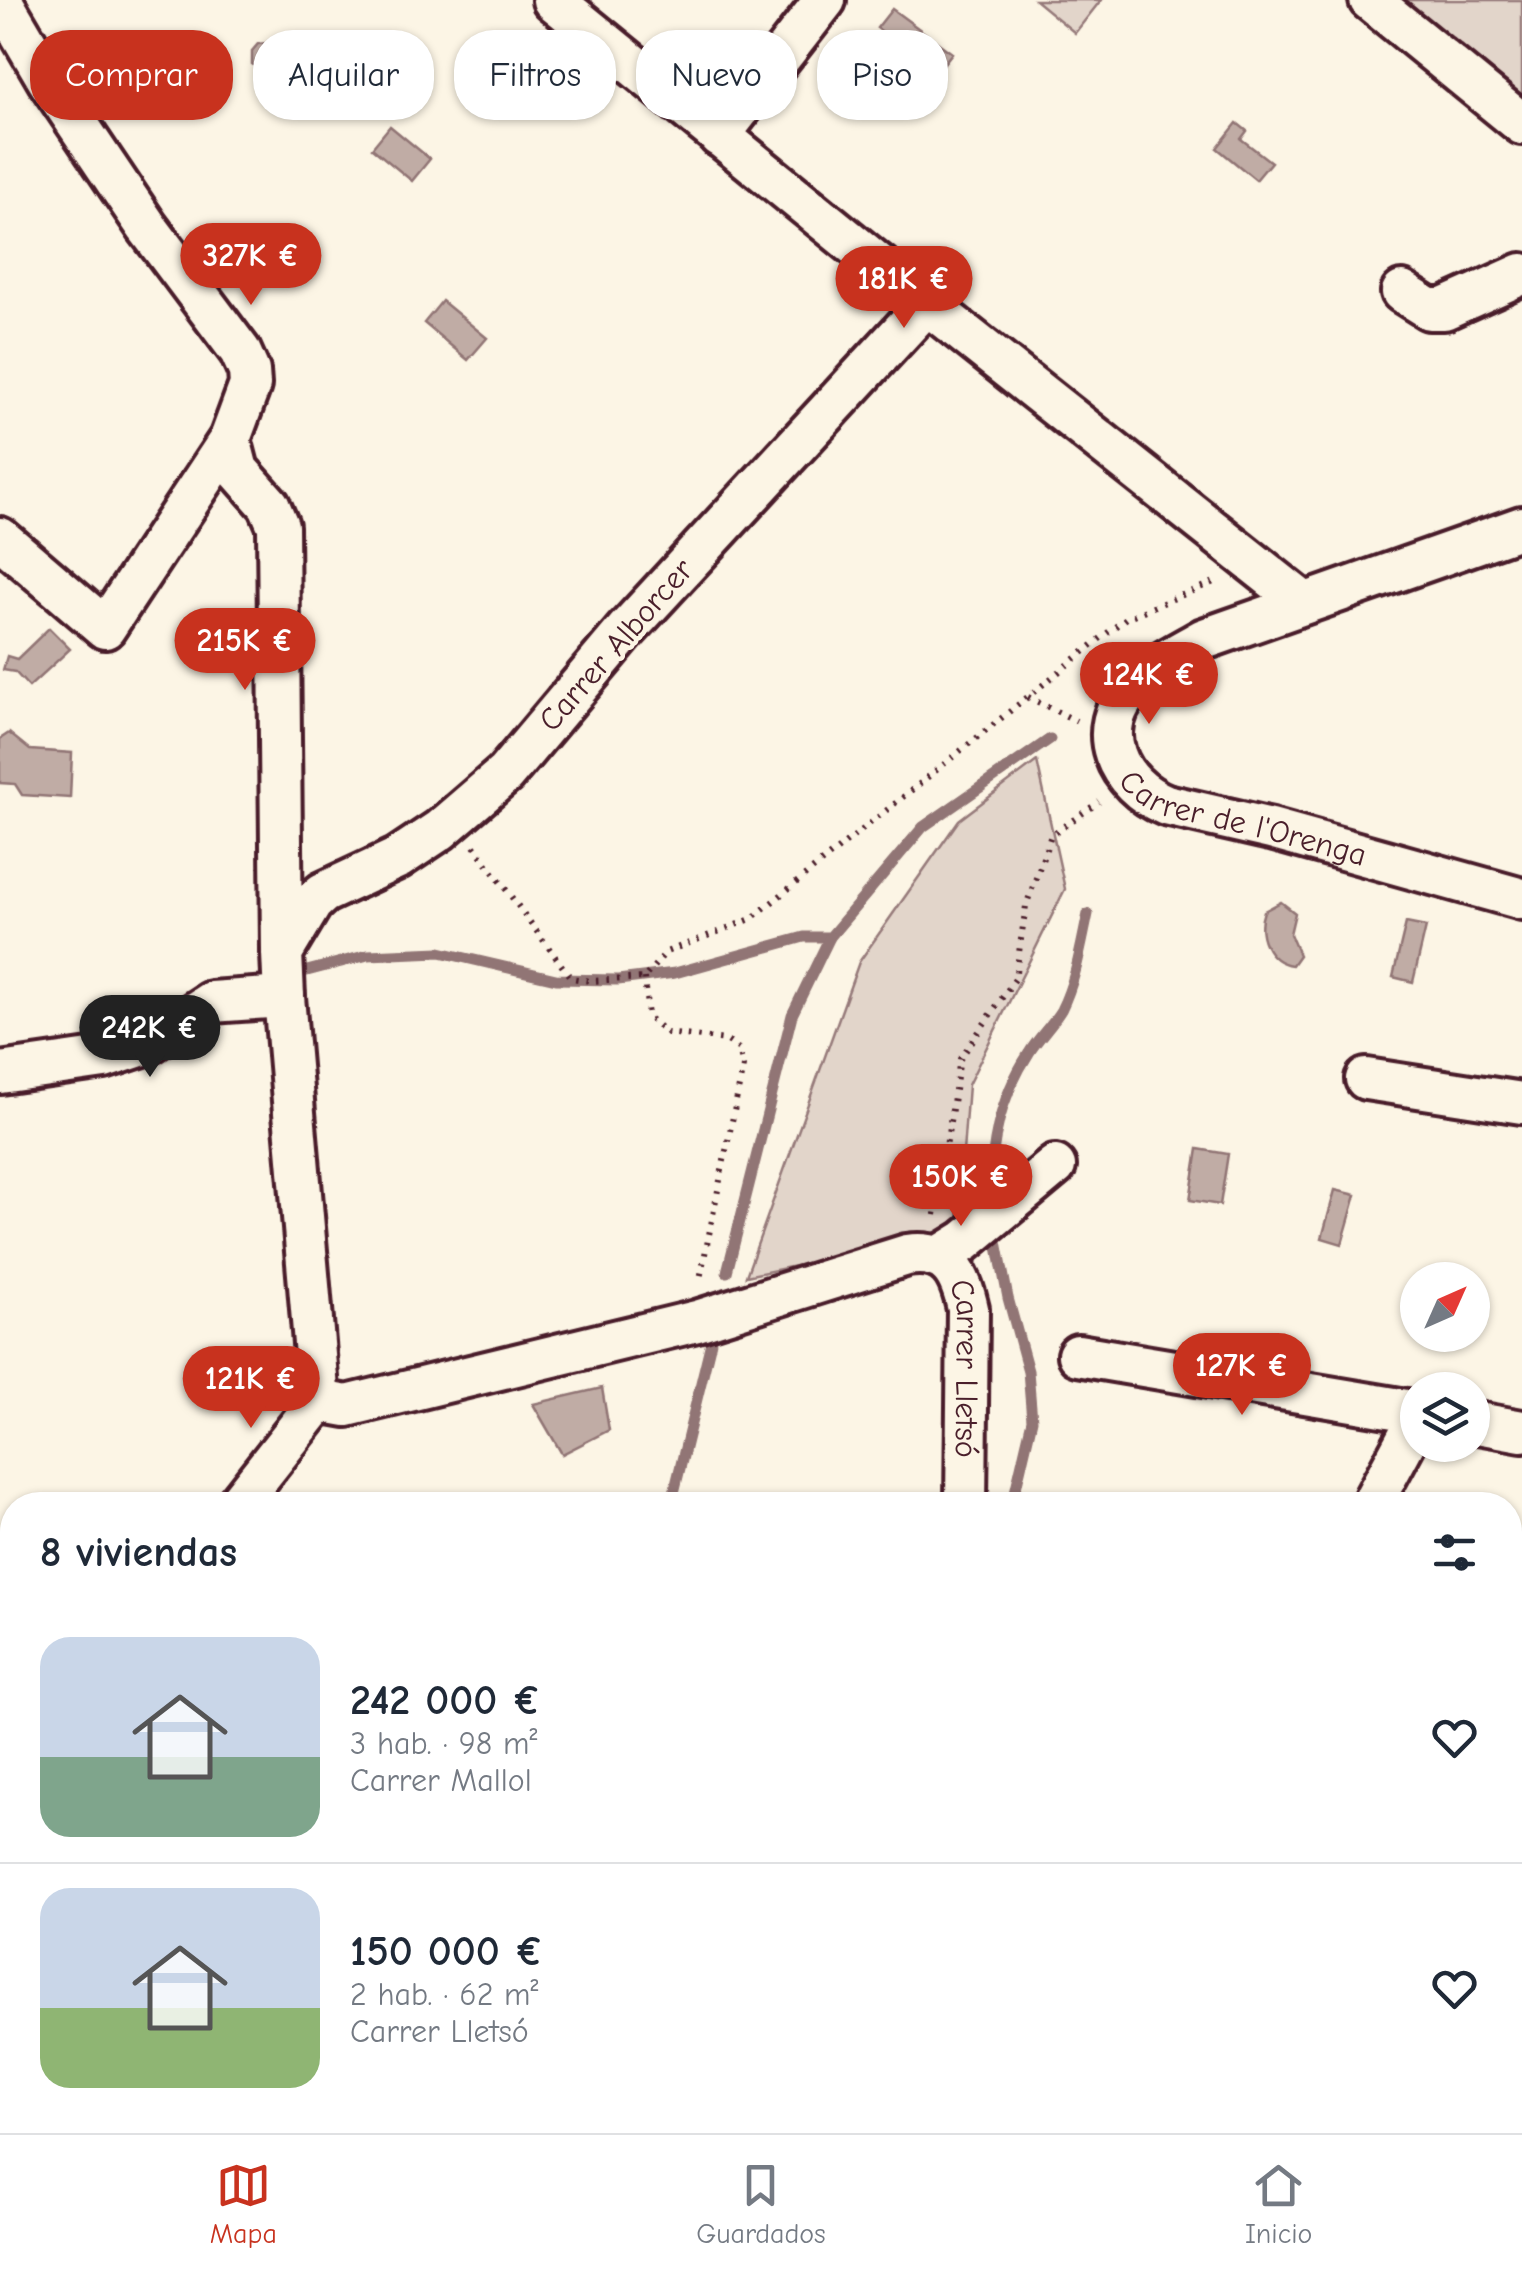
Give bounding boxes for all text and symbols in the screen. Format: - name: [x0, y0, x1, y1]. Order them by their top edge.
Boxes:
- chip: Comprar: [30, 30, 233, 120]
- chip: Alquilar: [253, 30, 434, 120]
- chip: Filtros: [454, 30, 616, 120]
- chip: Nuevo: [636, 30, 797, 120]
- chip: Piso: [817, 30, 948, 120]
- pin: 327K €: [170, 223, 332, 308]
- text: 327K €: [202, 237, 300, 274]
- pin: 181K €: [823, 246, 985, 331]
- text: 181K €: [858, 260, 951, 297]
- street label: Carrer Alborcer: [531, 551, 701, 739]
- pin: 215K €: [164, 608, 326, 693]
- text: 215K €: [197, 622, 293, 659]
- pin: 124K €: [1068, 642, 1230, 727]
- text: 124K €: [1102, 656, 1196, 693]
- street label: Carrer de l'Orenga: [1112, 762, 1371, 873]
- pin: 242K €: [69, 995, 231, 1080]
- text: 242K €: [101, 1009, 199, 1046]
- pin: 150K €: [880, 1144, 1042, 1229]
- text: 150K €: [911, 1158, 1011, 1195]
- north arrow: [1400, 1262, 1490, 1352]
- map controls: [1400, 1262, 1490, 1462]
- street label: Carrer Lletsó: [942, 1274, 987, 1458]
- pin: 127K €: [1161, 1333, 1323, 1418]
- pin: 121K €: [170, 1346, 332, 1431]
- text: 127K €: [1195, 1347, 1289, 1384]
- text: 121K €: [205, 1360, 297, 1397]
- button: layers: [1400, 1372, 1490, 1462]
- icon: filters: [1427, 1525, 1482, 1580]
- text: 8 viviendas: [40, 1528, 237, 1577]
- text: 242 000 €: [350, 1676, 541, 1725]
- icon: home: [120, 1677, 240, 1797]
- icon: heart: [1427, 1710, 1482, 1765]
- text: 3 hab. · 98 m²: [350, 1725, 537, 1762]
- text: Carrer Mallol: [350, 1762, 532, 1799]
- text: 150 000 €: [350, 1927, 544, 1976]
- icon: home: [120, 1928, 240, 2048]
- icon: heart: [1427, 1961, 1482, 2016]
- text: 2 hab. · 62 m²: [350, 1976, 539, 2013]
- text: Carrer Lletsó: [350, 2013, 529, 2050]
- tab: Mapa: [210, 2158, 277, 2250]
- tab: Guardados: [696, 2158, 826, 2250]
- tab: Inicio: [1245, 2158, 1312, 2250]

